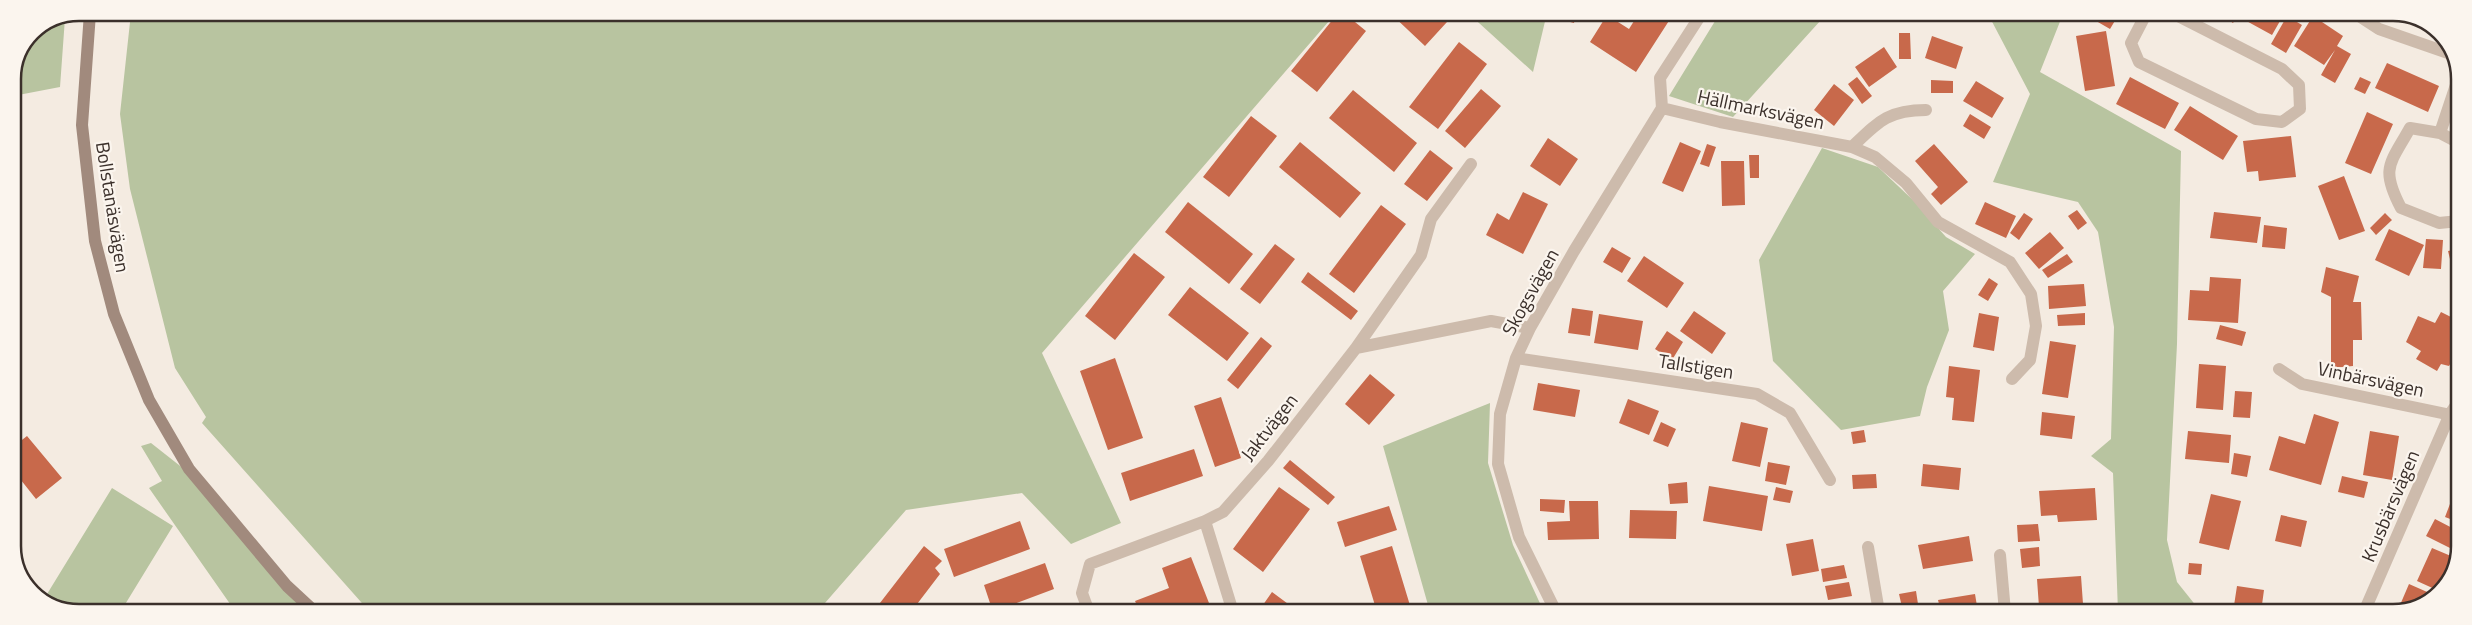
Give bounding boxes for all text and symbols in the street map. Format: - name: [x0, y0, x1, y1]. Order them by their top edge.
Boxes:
- street label: Hällmarksvägen: [1695, 81, 1827, 136]
- street label: Bollstanäsvägen: [89, 139, 138, 274]
- street label: Skogsvägen: [1494, 243, 1565, 341]
- street label: Tallstigen: [1656, 345, 1736, 386]
- street label: Vinbärsvägen: [2315, 353, 2427, 404]
- street label: Jaktvägen: [1233, 387, 1304, 467]
- street label: Krusbärsvägen: [2353, 445, 2426, 566]

